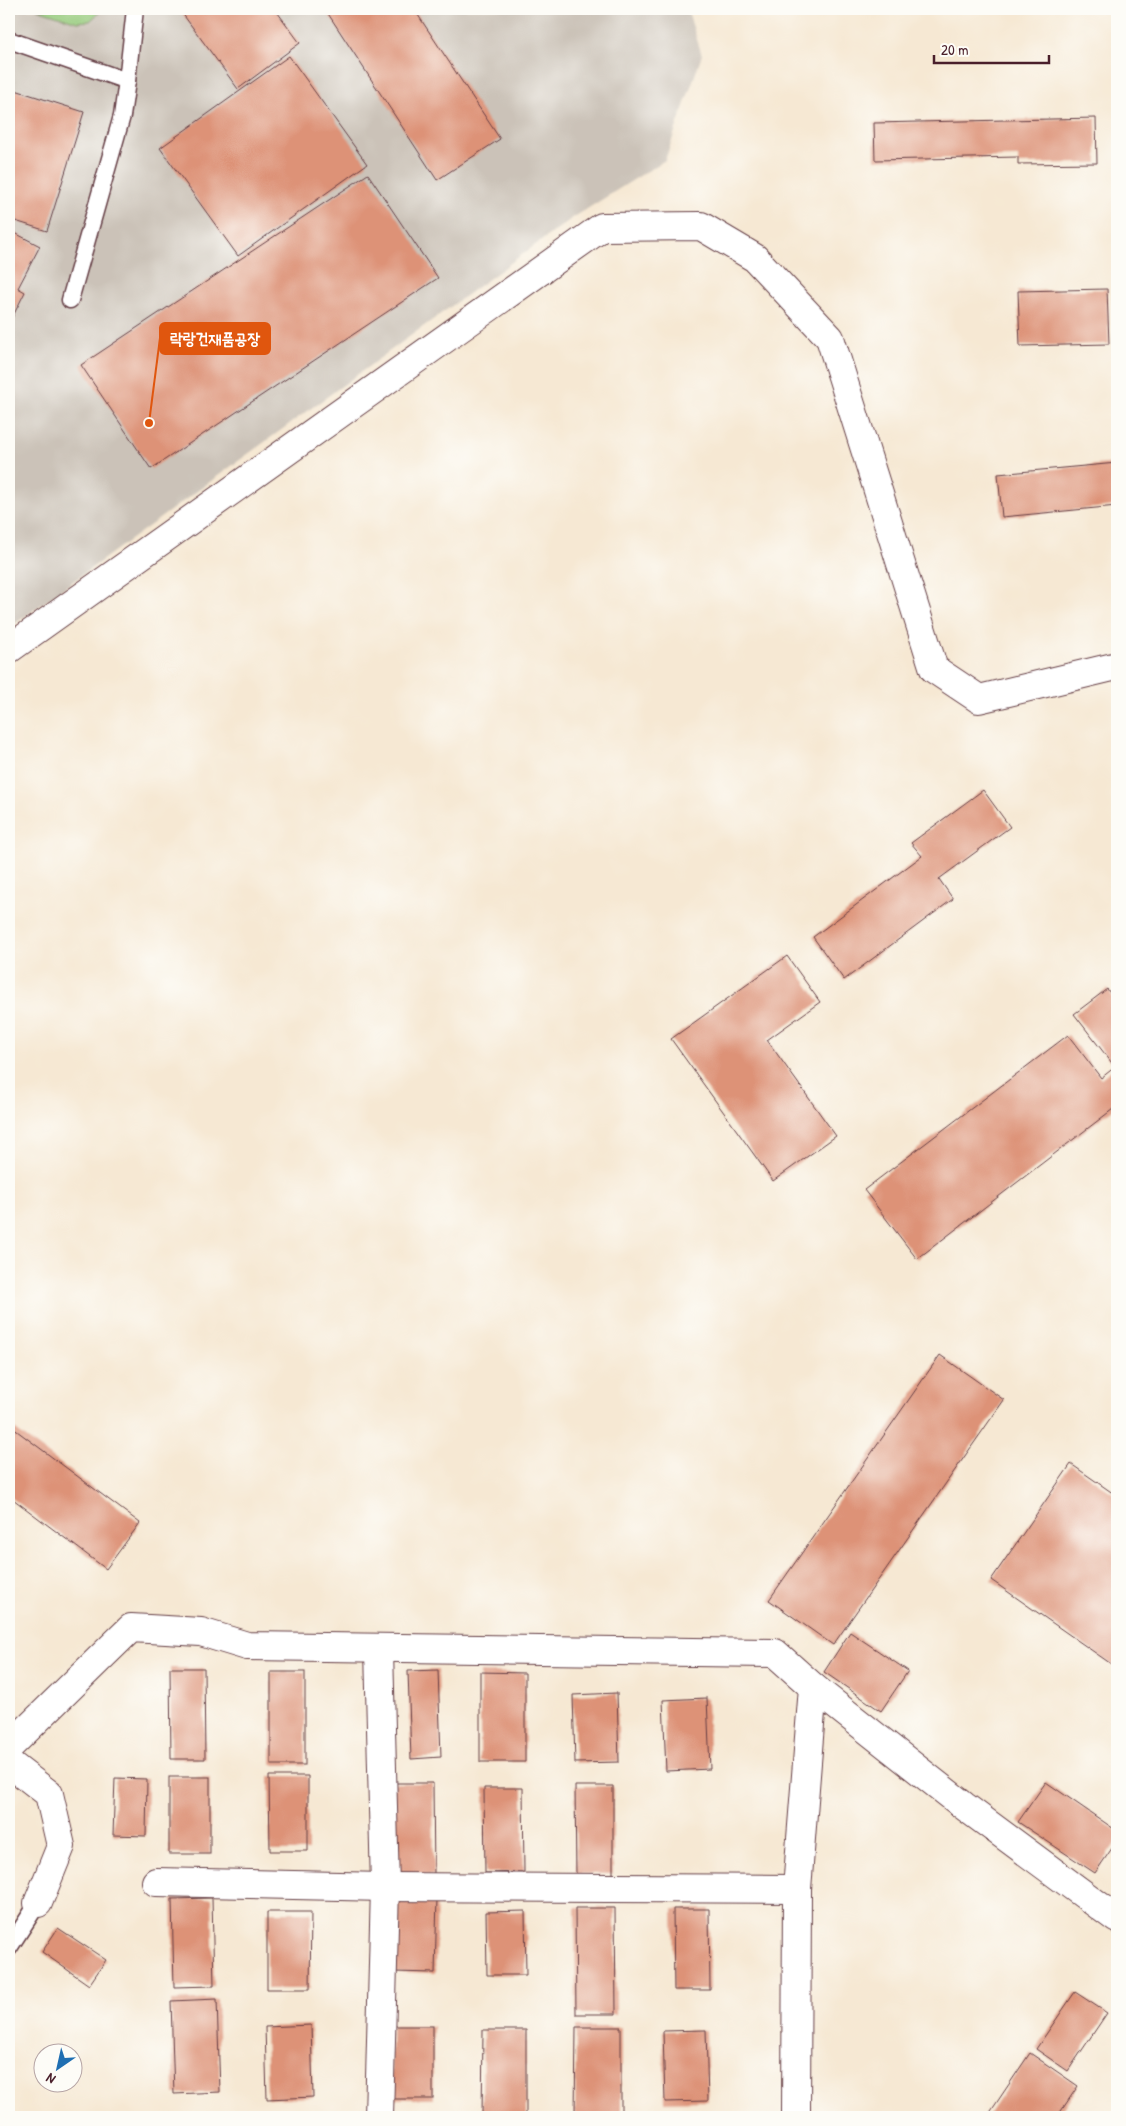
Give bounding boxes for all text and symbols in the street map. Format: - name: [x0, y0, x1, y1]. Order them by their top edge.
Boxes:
- scale bar: [934, 32, 1048, 64]
- text: 20 m: [941, 39, 968, 60]
- callout: 락랑건재품공장: [160, 323, 270, 354]
- text: 락랑건재품공장: [170, 327, 260, 349]
- north arrow: [32, 2044, 82, 2094]
- text: N: [42, 2069, 59, 2089]

